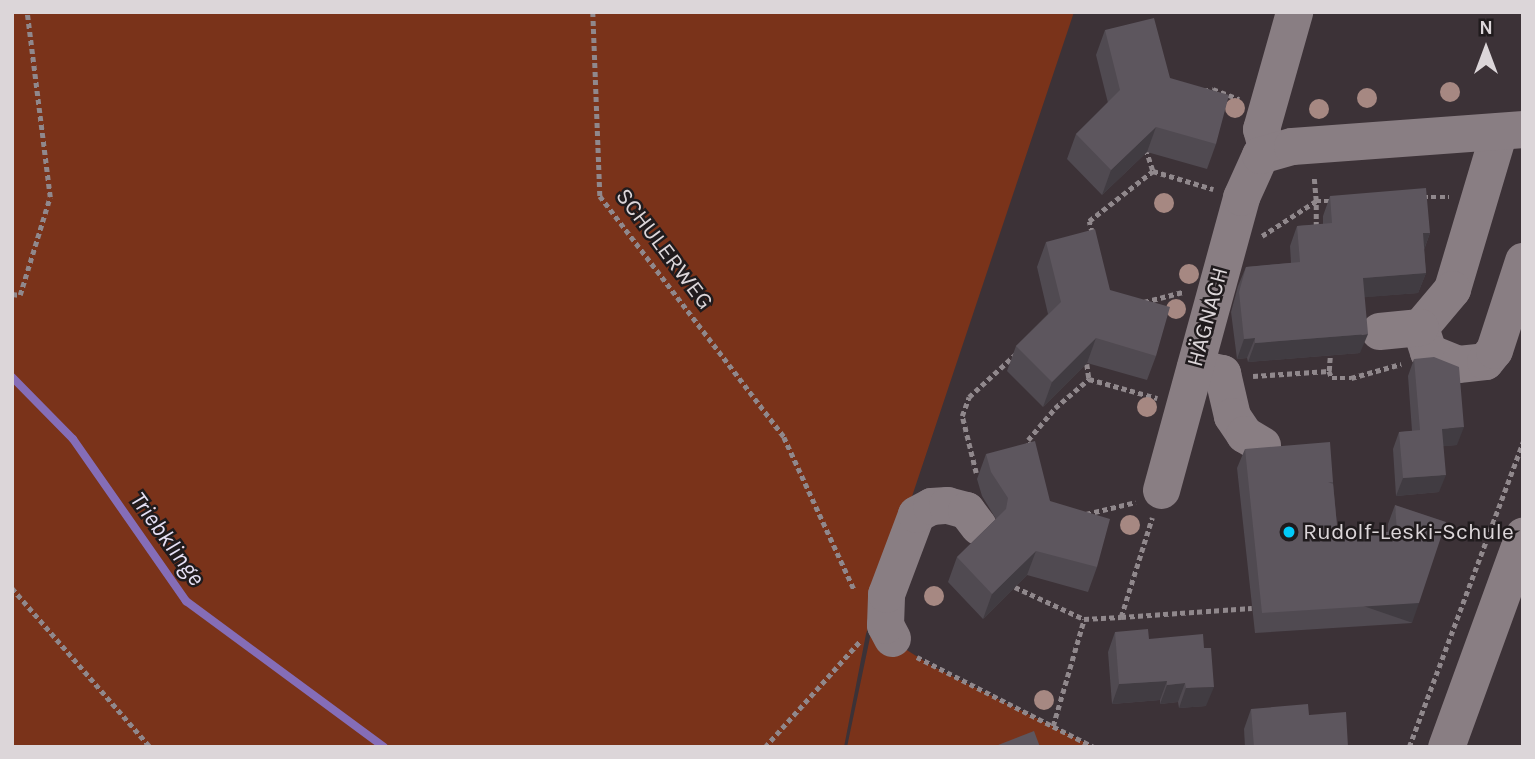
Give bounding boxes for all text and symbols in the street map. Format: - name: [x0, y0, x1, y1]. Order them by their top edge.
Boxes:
- north arrow: [1451, 14, 1521, 84]
- text: N: [1479, 17, 1493, 39]
- street label: SCHULERWEG: [610, 183, 718, 315]
- street label: HÄGNACH: [1181, 264, 1235, 370]
- water label: Triebklinge: [123, 487, 211, 591]
- place label: Rudolf-Leski-Schule: [1303, 518, 1514, 546]
- marker: Rudolf-Leski-Schule: [1281, 524, 1297, 540]

